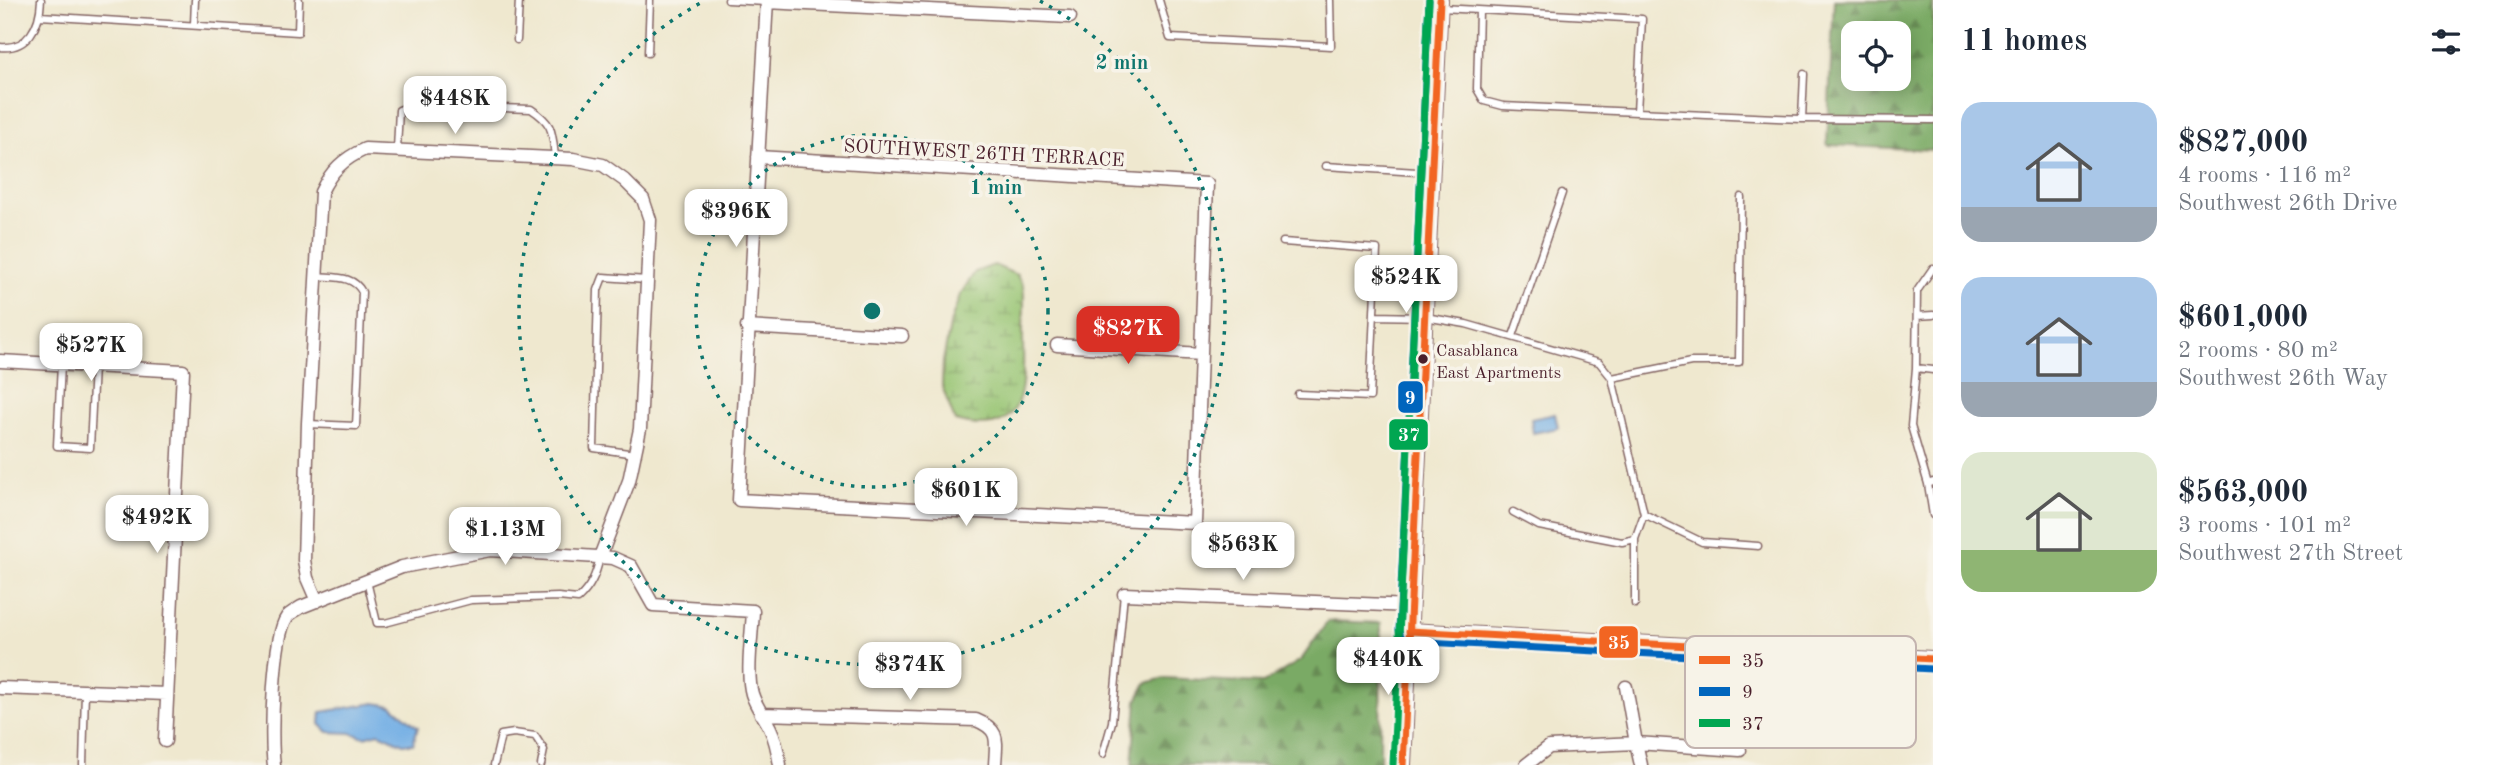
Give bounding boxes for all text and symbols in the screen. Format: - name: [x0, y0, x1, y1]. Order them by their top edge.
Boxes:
- map controls: [1841, 21, 1911, 91]
- button: locate: [1841, 21, 1911, 91]
- icon: filters: [2427, 23, 2465, 61]
- text: 11 homes: [1961, 27, 2087, 57]
- text: 2 min: [1096, 53, 1148, 74]
- pin: $448K: [406, 76, 504, 136]
- text: $448K: [419, 87, 491, 110]
- text: $827,000: [2178, 128, 2308, 158]
- icon: home: [2017, 130, 2101, 214]
- street label: SOUTHWEST 26TH TERRACE: [843, 138, 1125, 171]
- text: 4 rooms · 116 m²: [2178, 164, 2351, 187]
- text: 1 min: [970, 178, 1022, 199]
- pin: $396K: [687, 190, 785, 249]
- text: Southwest 26th Drive: [2178, 192, 2397, 215]
- text: $396K: [700, 200, 772, 223]
- pin: $524K: [1357, 256, 1455, 315]
- text: $524K: [1370, 266, 1442, 289]
- centre of rings: [860, 299, 884, 323]
- text: $601,000: [2178, 303, 2308, 333]
- icon: home: [2017, 305, 2101, 389]
- pin: $827K: [1079, 306, 1177, 366]
- text: $827K: [1092, 317, 1164, 340]
- pin: $527K: [42, 324, 140, 383]
- text: $527K: [55, 334, 127, 357]
- text: 2 rooms · 80 m²: [2178, 339, 2338, 362]
- place label: Casablanca East Apartments: [1436, 343, 1561, 382]
- marker: Casablanca East Apartments: [1416, 352, 1430, 366]
- text: Southwest 26th Way: [2178, 367, 2388, 390]
- line badge: 9: [1397, 380, 1424, 414]
- text: 9: [1404, 390, 1416, 409]
- line badge: 37: [1388, 418, 1429, 451]
- text: 37: [1398, 427, 1420, 446]
- pin: $601K: [917, 468, 1015, 528]
- text: $563,000: [2178, 478, 2308, 508]
- text: $601K: [930, 479, 1002, 502]
- icon: home: [2017, 480, 2101, 564]
- pin: $492K: [108, 496, 206, 555]
- text: $492K: [121, 506, 193, 529]
- pin: $1.13M: [448, 508, 562, 567]
- text: 3 rooms · 101 m²: [2178, 514, 2351, 537]
- text: $1.13M: [465, 518, 545, 541]
- pin: $563K: [1194, 522, 1292, 582]
- text: $563K: [1207, 533, 1279, 556]
- text: Southwest 27th Street: [2178, 542, 2403, 565]
- line badge: 35: [1598, 625, 1639, 659]
- text: 35: [1608, 635, 1630, 654]
- legend: [1685, 636, 1916, 748]
- pin: $440K: [1339, 638, 1437, 697]
- pin: $374K: [861, 642, 959, 702]
- text: $440K: [1352, 648, 1424, 671]
- text: $374K: [874, 653, 946, 676]
- text: 35: [1742, 653, 1764, 672]
- text: 9: [1742, 684, 1753, 703]
- text: 37: [1742, 716, 1764, 735]

